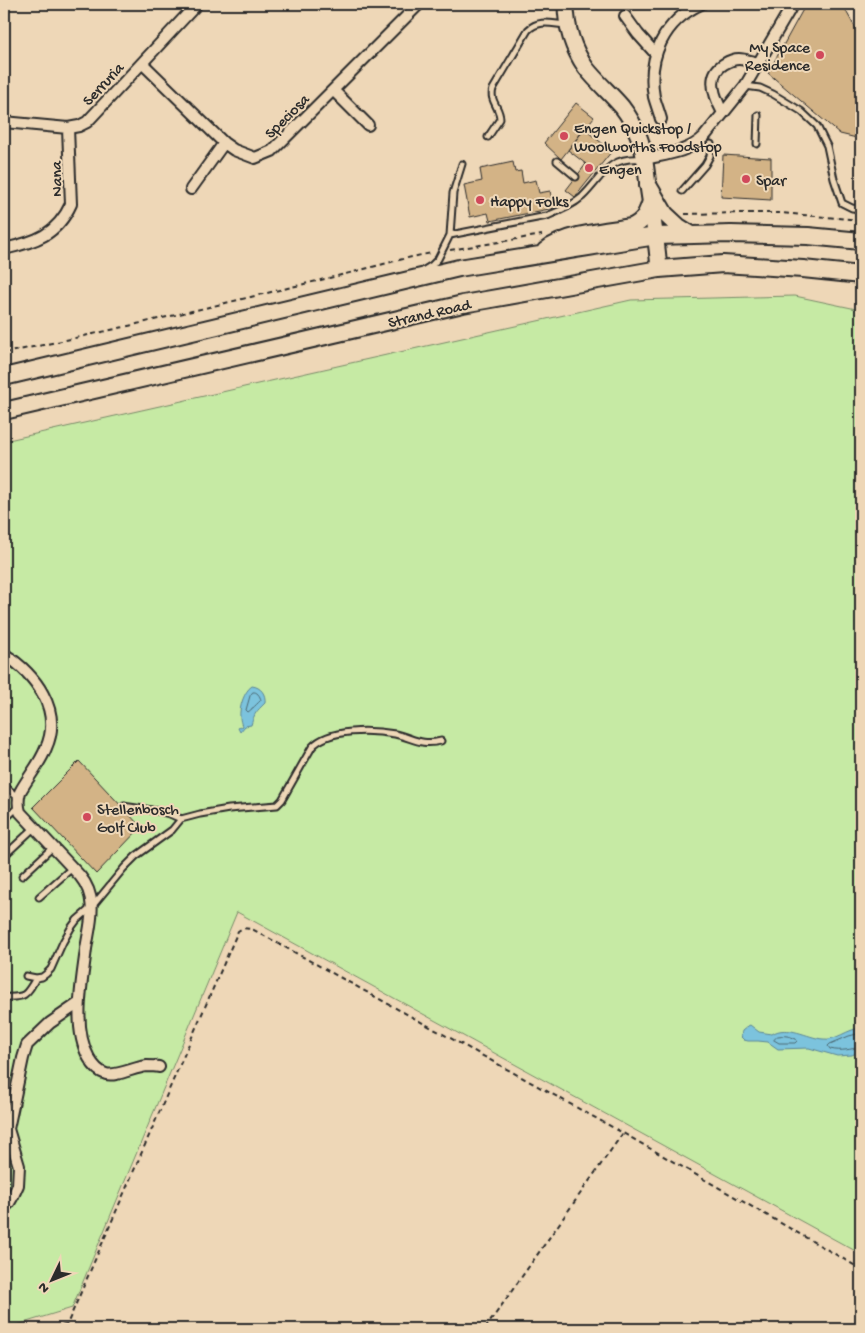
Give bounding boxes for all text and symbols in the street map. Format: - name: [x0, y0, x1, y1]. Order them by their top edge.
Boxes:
- place label: My Space Residence: [745, 40, 811, 77]
- marker: My Space Residence: [814, 49, 826, 61]
- street label: Serruria: [80, 59, 130, 111]
- street label: Speciosa: [262, 90, 316, 144]
- place label: Engen Quickstop / Woolworths Foodstop: [574, 121, 722, 158]
- marker: Engen Quickstop / Woolworths Foodstop: [558, 130, 570, 142]
- street label: Nana: [49, 160, 68, 197]
- marker: Engen: [583, 162, 595, 174]
- place label: Engen: [599, 162, 642, 181]
- marker: Spar: [740, 173, 752, 185]
- place label: Spar: [756, 173, 787, 192]
- marker: Happy Folks: [474, 194, 486, 206]
- place label: Happy Folks: [490, 194, 570, 213]
- street label: Strand Road: [387, 296, 475, 334]
- place label: Stellenbosch Golf Club: [97, 802, 179, 839]
- marker: Stellenbosch Golf Club: [81, 811, 93, 823]
- north arrow: [28, 1256, 78, 1306]
- text: N: [35, 1278, 54, 1296]

